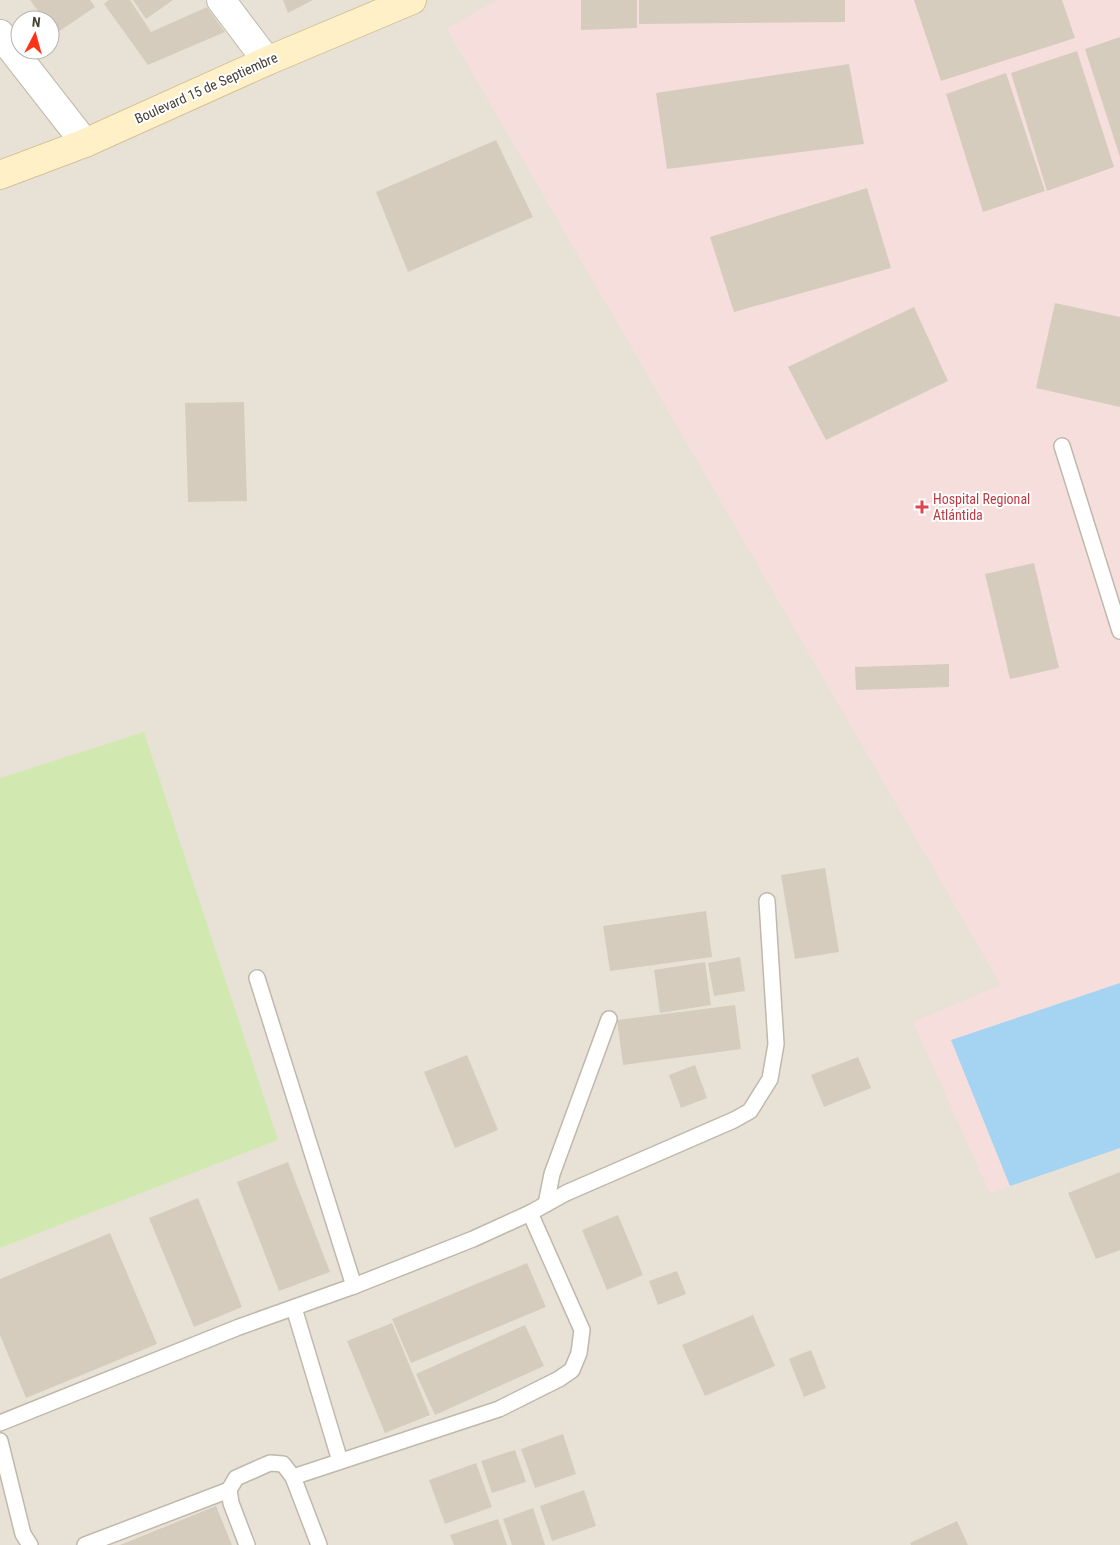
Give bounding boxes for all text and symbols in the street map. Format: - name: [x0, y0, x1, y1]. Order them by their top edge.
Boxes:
- north arrow: [10, 10, 60, 60]
- text: N: [31, 14, 41, 30]
- street label: Boulevard 15 de Septiembre: [132, 49, 280, 127]
- place label: Hospital Regional Atlántida: [933, 491, 1030, 523]
- marker: Hospital Regional Atlántida: [915, 500, 929, 514]

